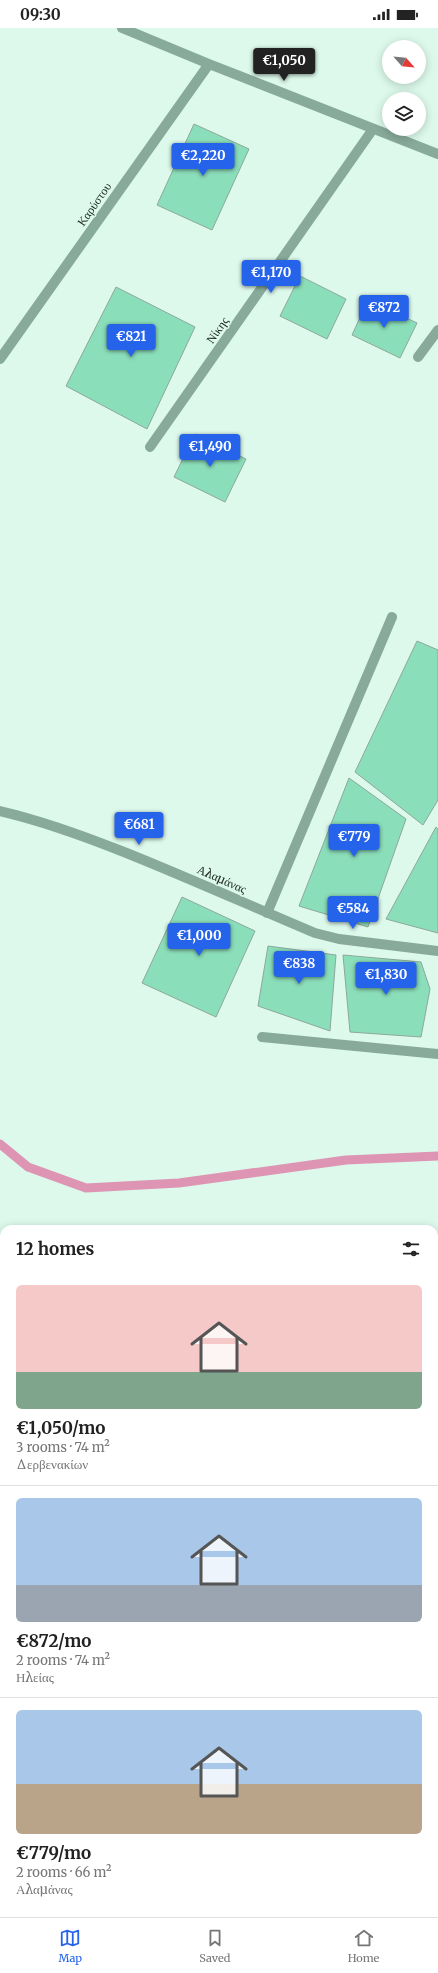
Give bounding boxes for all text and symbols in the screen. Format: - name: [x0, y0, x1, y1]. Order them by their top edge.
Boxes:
- text: 09:30: [20, 5, 61, 24]
- north arrow: [382, 40, 426, 84]
- map controls: [382, 40, 426, 136]
- pin: €1,050: [251, 48, 317, 82]
- text: €1,050: [262, 52, 306, 69]
- button: layers: [382, 92, 426, 136]
- pin: €2,220: [170, 143, 236, 177]
- text: €2,220: [180, 147, 226, 164]
- street label: Καρύστου: [74, 179, 114, 229]
- pin: €1,170: [238, 260, 304, 294]
- text: €1,170: [251, 264, 291, 281]
- pin: €872: [360, 295, 408, 329]
- text: €872: [368, 299, 400, 316]
- street label: Νίκης: [203, 314, 232, 346]
- pin: €821: [107, 324, 155, 358]
- text: €821: [116, 328, 146, 345]
- pin: €1,490: [177, 434, 243, 468]
- text: €1,490: [188, 438, 232, 455]
- pin: €681: [115, 812, 163, 846]
- text: €681: [123, 816, 155, 833]
- pin: €779: [330, 824, 378, 858]
- text: €779: [338, 828, 370, 845]
- street label: Αλαμάνας: [195, 862, 249, 897]
- pin: €584: [329, 896, 377, 930]
- text: €584: [337, 900, 370, 917]
- pin: €1,000: [166, 923, 232, 957]
- text: €1,000: [176, 927, 222, 944]
- pin: €838: [275, 951, 323, 985]
- text: €838: [283, 955, 315, 972]
- pin: €1,830: [353, 962, 419, 996]
- text: €1,830: [365, 966, 407, 983]
- text: 12 homes: [16, 1238, 94, 1260]
- icon: filters: [400, 1238, 422, 1260]
- icon: home: [183, 1311, 255, 1383]
- text: €1,050/mo: [16, 1417, 105, 1439]
- text: 3 rooms · 74 m²: [16, 1439, 110, 1456]
- text: Δερβενακίων: [16, 1456, 88, 1473]
- icon: home: [183, 1524, 255, 1596]
- text: €872/mo: [16, 1630, 92, 1652]
- text: 2 rooms · 74 m²: [16, 1652, 110, 1669]
- text: Ηλείας: [16, 1669, 54, 1686]
- icon: home: [183, 1736, 255, 1808]
- text: €779/mo: [16, 1842, 91, 1864]
- text: 2 rooms · 66 m²: [16, 1864, 111, 1881]
- text: Αλαμάνας: [16, 1881, 73, 1898]
- tab: Map: [59, 1927, 82, 1965]
- tab: Saved: [199, 1927, 230, 1965]
- tab: Home: [348, 1927, 379, 1965]

